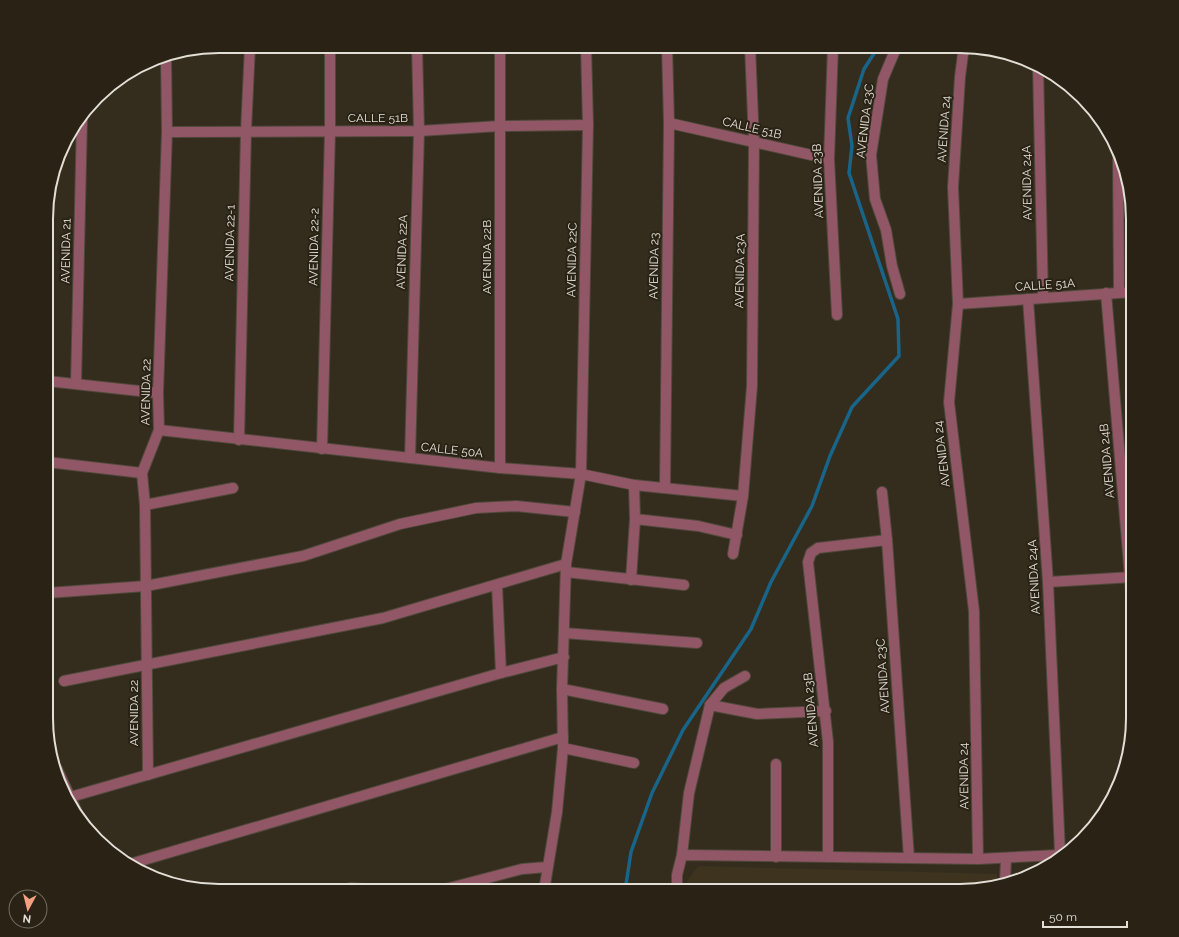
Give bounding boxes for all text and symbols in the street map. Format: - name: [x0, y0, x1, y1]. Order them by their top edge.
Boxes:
- street label: AVENIDA 23C: [853, 83, 877, 159]
- street label: AVENIDA 24: [935, 95, 953, 163]
- street label: CALLE 51B: [348, 111, 408, 125]
- street label: CALLE 51B: [721, 114, 783, 142]
- street label: AVENIDA 23B: [810, 143, 826, 219]
- street label: AVENIDA 24A: [1019, 145, 1035, 221]
- street label: AVENIDA 22-1: [222, 204, 238, 282]
- street label: AVENIDA 22-2: [306, 208, 322, 286]
- street label: AVENIDA 22A: [394, 214, 410, 290]
- street label: AVENIDA 21: [58, 218, 74, 284]
- street label: AVENIDA 22B: [480, 220, 494, 294]
- street label: AVENIDA 22C: [564, 222, 580, 298]
- street label: AVENIDA 23: [646, 232, 662, 300]
- street label: AVENIDA 23A: [732, 233, 748, 309]
- street label: CALLE 51A: [1014, 276, 1076, 294]
- street label: AVENIDA 22: [138, 359, 154, 425]
- street label: AVENIDA 24: [931, 419, 953, 488]
- street label: AVENIDA 24B: [1097, 423, 1117, 499]
- street label: CALLE 50A: [420, 440, 484, 460]
- street label: AVENIDA 24A: [1025, 539, 1043, 615]
- street label: AVENIDA 23C: [873, 638, 893, 714]
- street label: AVENIDA 23B: [801, 672, 821, 748]
- street label: AVENIDA 22: [127, 680, 141, 746]
- street label: AVENIDA 24: [956, 742, 972, 810]
- north arrow: [8, 889, 48, 929]
- scale bar: [1043, 903, 1127, 929]
- text: 50 m: [1049, 910, 1077, 924]
- text: N: [22, 911, 32, 925]

